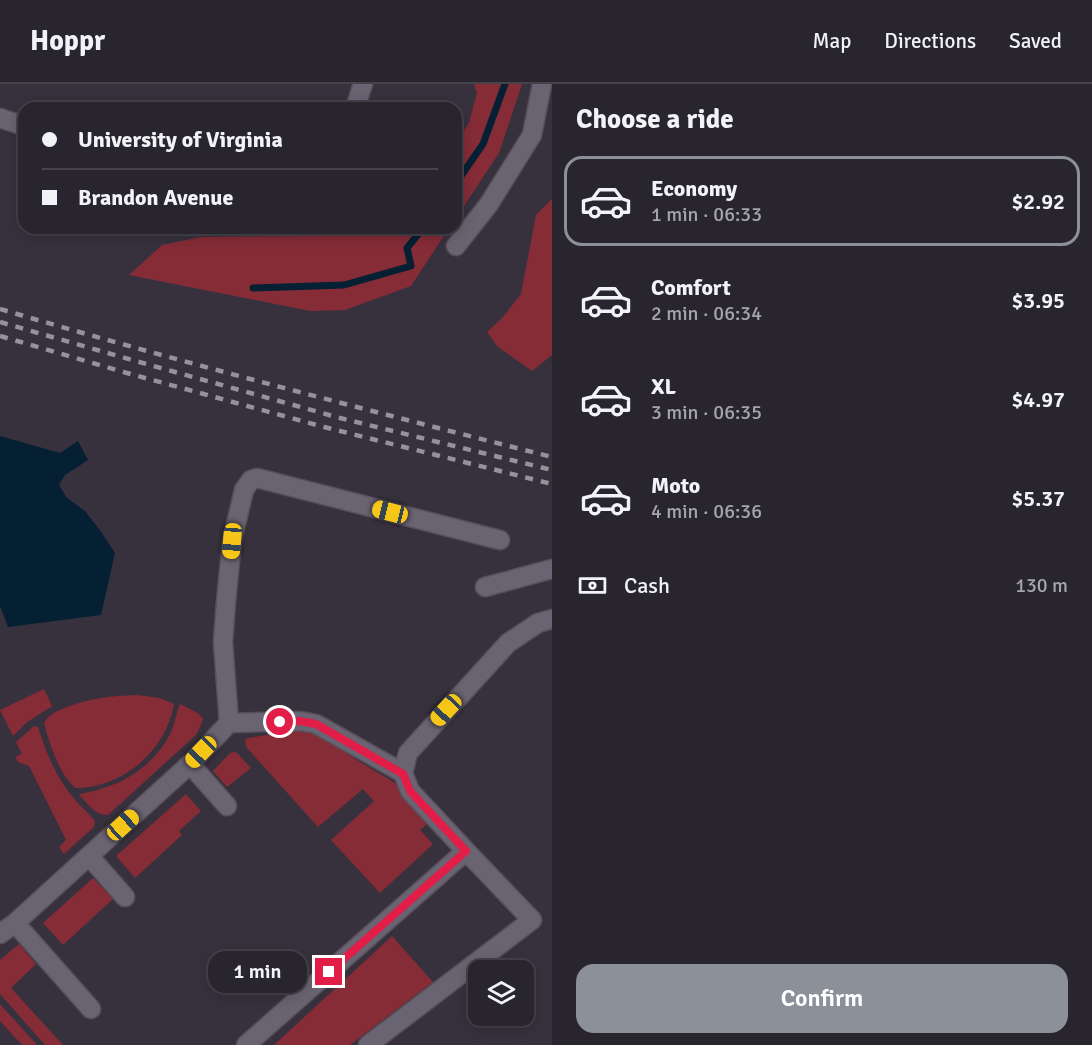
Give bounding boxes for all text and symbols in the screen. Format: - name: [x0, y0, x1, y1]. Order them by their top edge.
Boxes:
- text: Hoppr: [30, 24, 105, 58]
- text: Map: [813, 28, 851, 54]
- text: Directions: [884, 28, 976, 54]
- text: Saved: [1009, 28, 1062, 54]
- text: Choose a ride: [576, 103, 734, 136]
- text: University of Virginia: [78, 126, 283, 153]
- icon: car: [579, 174, 633, 228]
- text: Economy: [651, 175, 737, 202]
- text: Brandon Avenue: [78, 184, 233, 211]
- text: $2.92: [1011, 188, 1065, 215]
- text: 1 min · 06:33: [651, 202, 762, 227]
- icon: car: [579, 273, 633, 327]
- text: Comfort: [651, 274, 731, 301]
- text: $3.95: [1011, 287, 1065, 314]
- text: 2 min · 06:34: [651, 301, 762, 326]
- icon: car: [579, 372, 633, 426]
- text: XL: [651, 373, 676, 400]
- text: $4.97: [1011, 386, 1065, 413]
- text: 3 min · 06:35: [651, 400, 762, 425]
- icon: car: [579, 471, 633, 525]
- text: Moto: [651, 472, 700, 499]
- text: $5.37: [1011, 485, 1065, 512]
- car: [370, 499, 410, 525]
- text: 4 min · 06:36: [651, 499, 762, 524]
- car: [221, 522, 243, 560]
- icon: cash: [576, 569, 609, 602]
- text: Cash: [624, 572, 670, 599]
- text: 130 m: [1015, 573, 1068, 598]
- car: [427, 691, 465, 729]
- route start: [266, 708, 293, 735]
- car: [182, 733, 220, 771]
- car: [104, 806, 142, 844]
- callout: 1 min: [209, 951, 308, 993]
- route end: [315, 958, 342, 985]
- text: 1 min: [234, 959, 281, 984]
- map controls: [468, 960, 534, 1026]
- button: layers: [468, 960, 534, 1026]
- button: Confirm: [576, 964, 1068, 1033]

